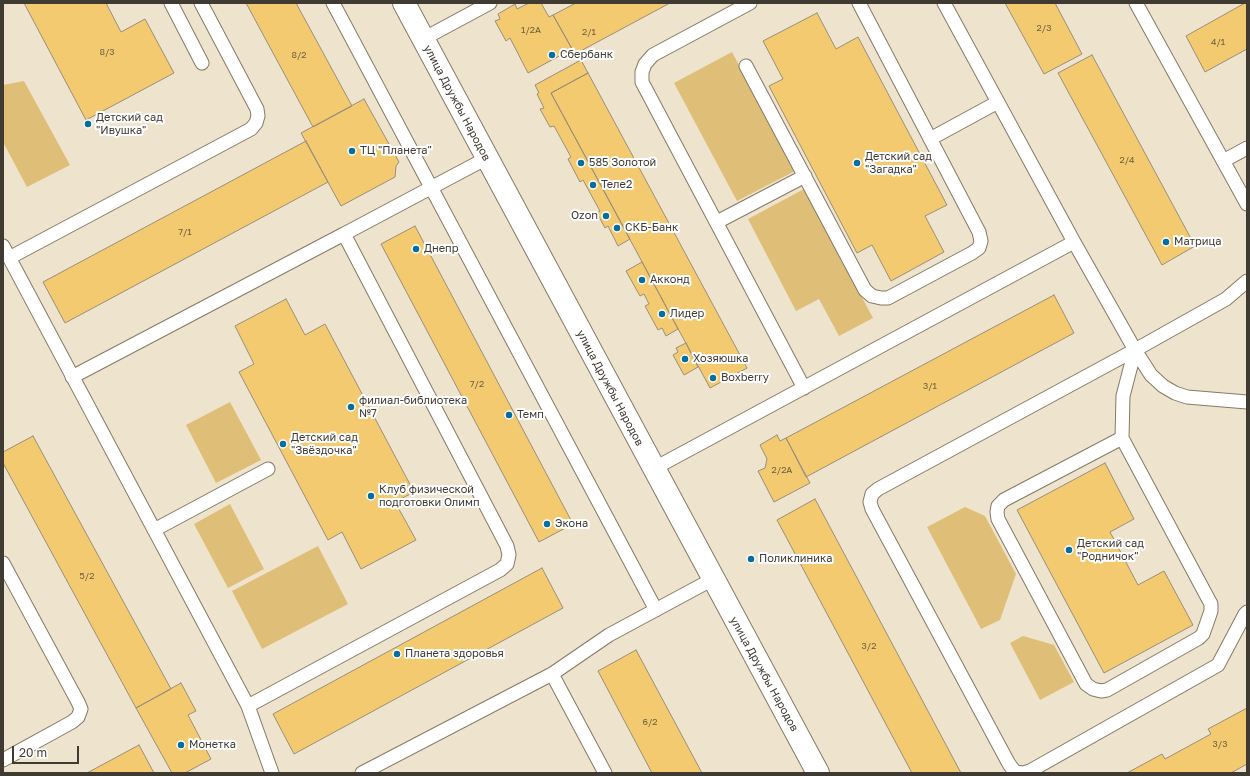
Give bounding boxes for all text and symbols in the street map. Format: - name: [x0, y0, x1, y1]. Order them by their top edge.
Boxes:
- house number: 2/3: [1037, 23, 1051, 33]
- house number: 1/2А: [521, 25, 541, 35]
- house number: 2/1: [582, 27, 596, 37]
- house number: 4/1: [1211, 37, 1225, 47]
- street label: улица Дружбы Народов: [421, 43, 493, 163]
- house number: 8/3: [99, 47, 115, 57]
- place label: Сбербанк: [560, 48, 613, 62]
- house number: 8/2: [291, 50, 307, 60]
- marker: Сбербанк: [547, 50, 557, 60]
- place label: Детский сад "Ивушка": [96, 111, 163, 137]
- marker: Детский сад "Ивушка": [83, 119, 93, 129]
- place label: ТЦ "Планета": [360, 144, 432, 158]
- marker: ТЦ "Планета": [347, 146, 357, 156]
- place label: Детский сад "Загадка": [865, 150, 932, 176]
- house number: 2/4: [1119, 155, 1135, 165]
- place label: 585 Золотой: [589, 156, 656, 170]
- marker: 585 Золотой: [576, 158, 586, 168]
- marker: Детский сад "Загадка": [852, 158, 862, 168]
- place label: Теле2: [601, 178, 632, 192]
- marker: Теле2: [588, 180, 598, 190]
- place label: Ozon: [571, 209, 598, 223]
- marker: Ozon: [601, 211, 611, 221]
- place label: СКБ-Банк: [625, 221, 678, 235]
- marker: СКБ-Банк: [612, 223, 622, 233]
- house number: 7/1: [178, 227, 192, 237]
- place label: Матрица: [1174, 235, 1222, 249]
- marker: Матрица: [1161, 237, 1171, 247]
- place label: Днепр: [424, 242, 458, 256]
- marker: Днепр: [411, 244, 421, 254]
- place label: Акконд: [650, 273, 690, 287]
- marker: Акконд: [637, 275, 647, 285]
- place label: Лидер: [670, 307, 704, 321]
- marker: Лидер: [657, 309, 667, 319]
- street label: улица Дружбы Народов: [574, 328, 646, 448]
- place label: Хозяюшка: [693, 352, 749, 366]
- marker: Хозяюшка: [680, 354, 690, 364]
- place label: Boxberry: [721, 371, 769, 385]
- marker: Boxberry: [708, 373, 718, 383]
- house number: 7/2: [470, 379, 484, 389]
- house number: 3/1: [923, 381, 937, 391]
- place label: филиал-библиотека №7: [359, 394, 467, 420]
- marker: филиал-библиотека №7: [346, 402, 356, 412]
- place label: Темп: [517, 408, 544, 422]
- marker: Темп: [504, 410, 514, 420]
- place label: Детский сад "Звёздочка": [291, 431, 358, 457]
- marker: Детский сад "Звёздочка": [278, 439, 288, 449]
- house number: 2/2А: [772, 465, 792, 475]
- place label: Клуб физической подготовки Олимп: [379, 483, 480, 509]
- marker: Клуб физической подготовки Олимп: [366, 491, 376, 501]
- place label: Экона: [555, 517, 588, 531]
- marker: Экона: [542, 519, 552, 529]
- place label: Детский сад "Родничок": [1077, 537, 1144, 563]
- marker: Детский сад "Родничок": [1064, 545, 1074, 555]
- place label: Поликлиника: [759, 552, 832, 566]
- marker: Поликлиника: [746, 554, 756, 564]
- house number: 5/2: [80, 571, 94, 581]
- street label: улица Дружбы Народов: [727, 614, 801, 734]
- house number: 3/2: [862, 641, 876, 651]
- place label: Планета здоровья: [405, 647, 504, 661]
- marker: Планета здоровья: [392, 649, 402, 659]
- house number: 6/2: [643, 717, 657, 727]
- scale bar: [14, 738, 81, 764]
- place label: Монетка: [189, 738, 236, 752]
- house number: 3/3: [1213, 739, 1227, 749]
- marker: Монетка: [176, 740, 186, 750]
- text: 20 m: [19, 745, 47, 760]

